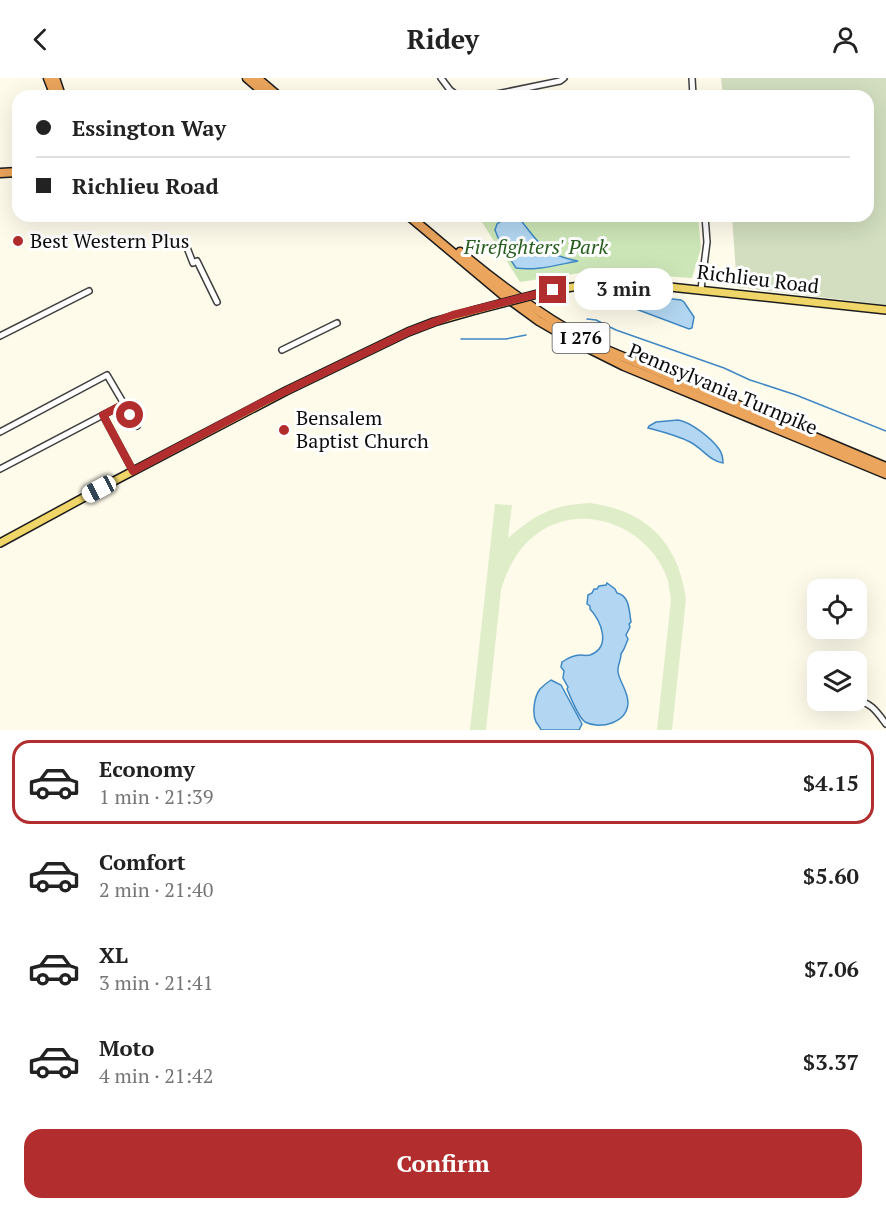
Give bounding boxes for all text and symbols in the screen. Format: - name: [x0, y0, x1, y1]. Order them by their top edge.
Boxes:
- text: Ridey: [407, 21, 479, 57]
- icon: back: [24, 23, 57, 56]
- icon: person: [829, 23, 862, 56]
- text: Essington Way: [72, 113, 226, 142]
- text: Richlieu Road: [72, 171, 219, 200]
- place label: Best Western Plus: [30, 227, 189, 254]
- park label: Firefighters' Park: [463, 233, 608, 260]
- marker: Best Western Plus: [11, 234, 25, 248]
- street label: Richlieu Road: [695, 258, 821, 299]
- callout: 3 min: [574, 269, 673, 311]
- text: 3 min: [596, 275, 651, 302]
- route end: [539, 276, 566, 303]
- road number: I 276: [552, 323, 610, 353]
- street label: Pennsylvania Turnpike: [624, 336, 822, 441]
- route start: [116, 401, 143, 428]
- place label: Bensalem Baptist Church: [296, 404, 429, 454]
- marker: Bensalem Baptist Church: [277, 423, 291, 437]
- car: [79, 473, 119, 505]
- map controls: [807, 579, 867, 711]
- button: locate: [807, 579, 867, 639]
- button: layers: [807, 651, 867, 711]
- text: Economy: [99, 754, 195, 783]
- icon: car: [27, 755, 81, 809]
- text: $4.15: [803, 768, 859, 797]
- text: 1 min · 21:39: [99, 783, 213, 810]
- text: Comfort: [99, 847, 185, 876]
- icon: car: [27, 848, 81, 902]
- text: $5.60: [803, 861, 859, 890]
- text: 2 min · 21:40: [99, 876, 213, 903]
- text: XL: [99, 940, 128, 969]
- icon: car: [27, 941, 81, 995]
- text: $7.06: [804, 954, 859, 983]
- text: 3 min · 21:41: [99, 969, 213, 996]
- text: Moto: [99, 1033, 154, 1062]
- icon: car: [27, 1034, 81, 1088]
- text: $3.37: [803, 1047, 859, 1076]
- text: 4 min · 21:42: [99, 1062, 213, 1089]
- button: Confirm: [24, 1129, 862, 1198]

